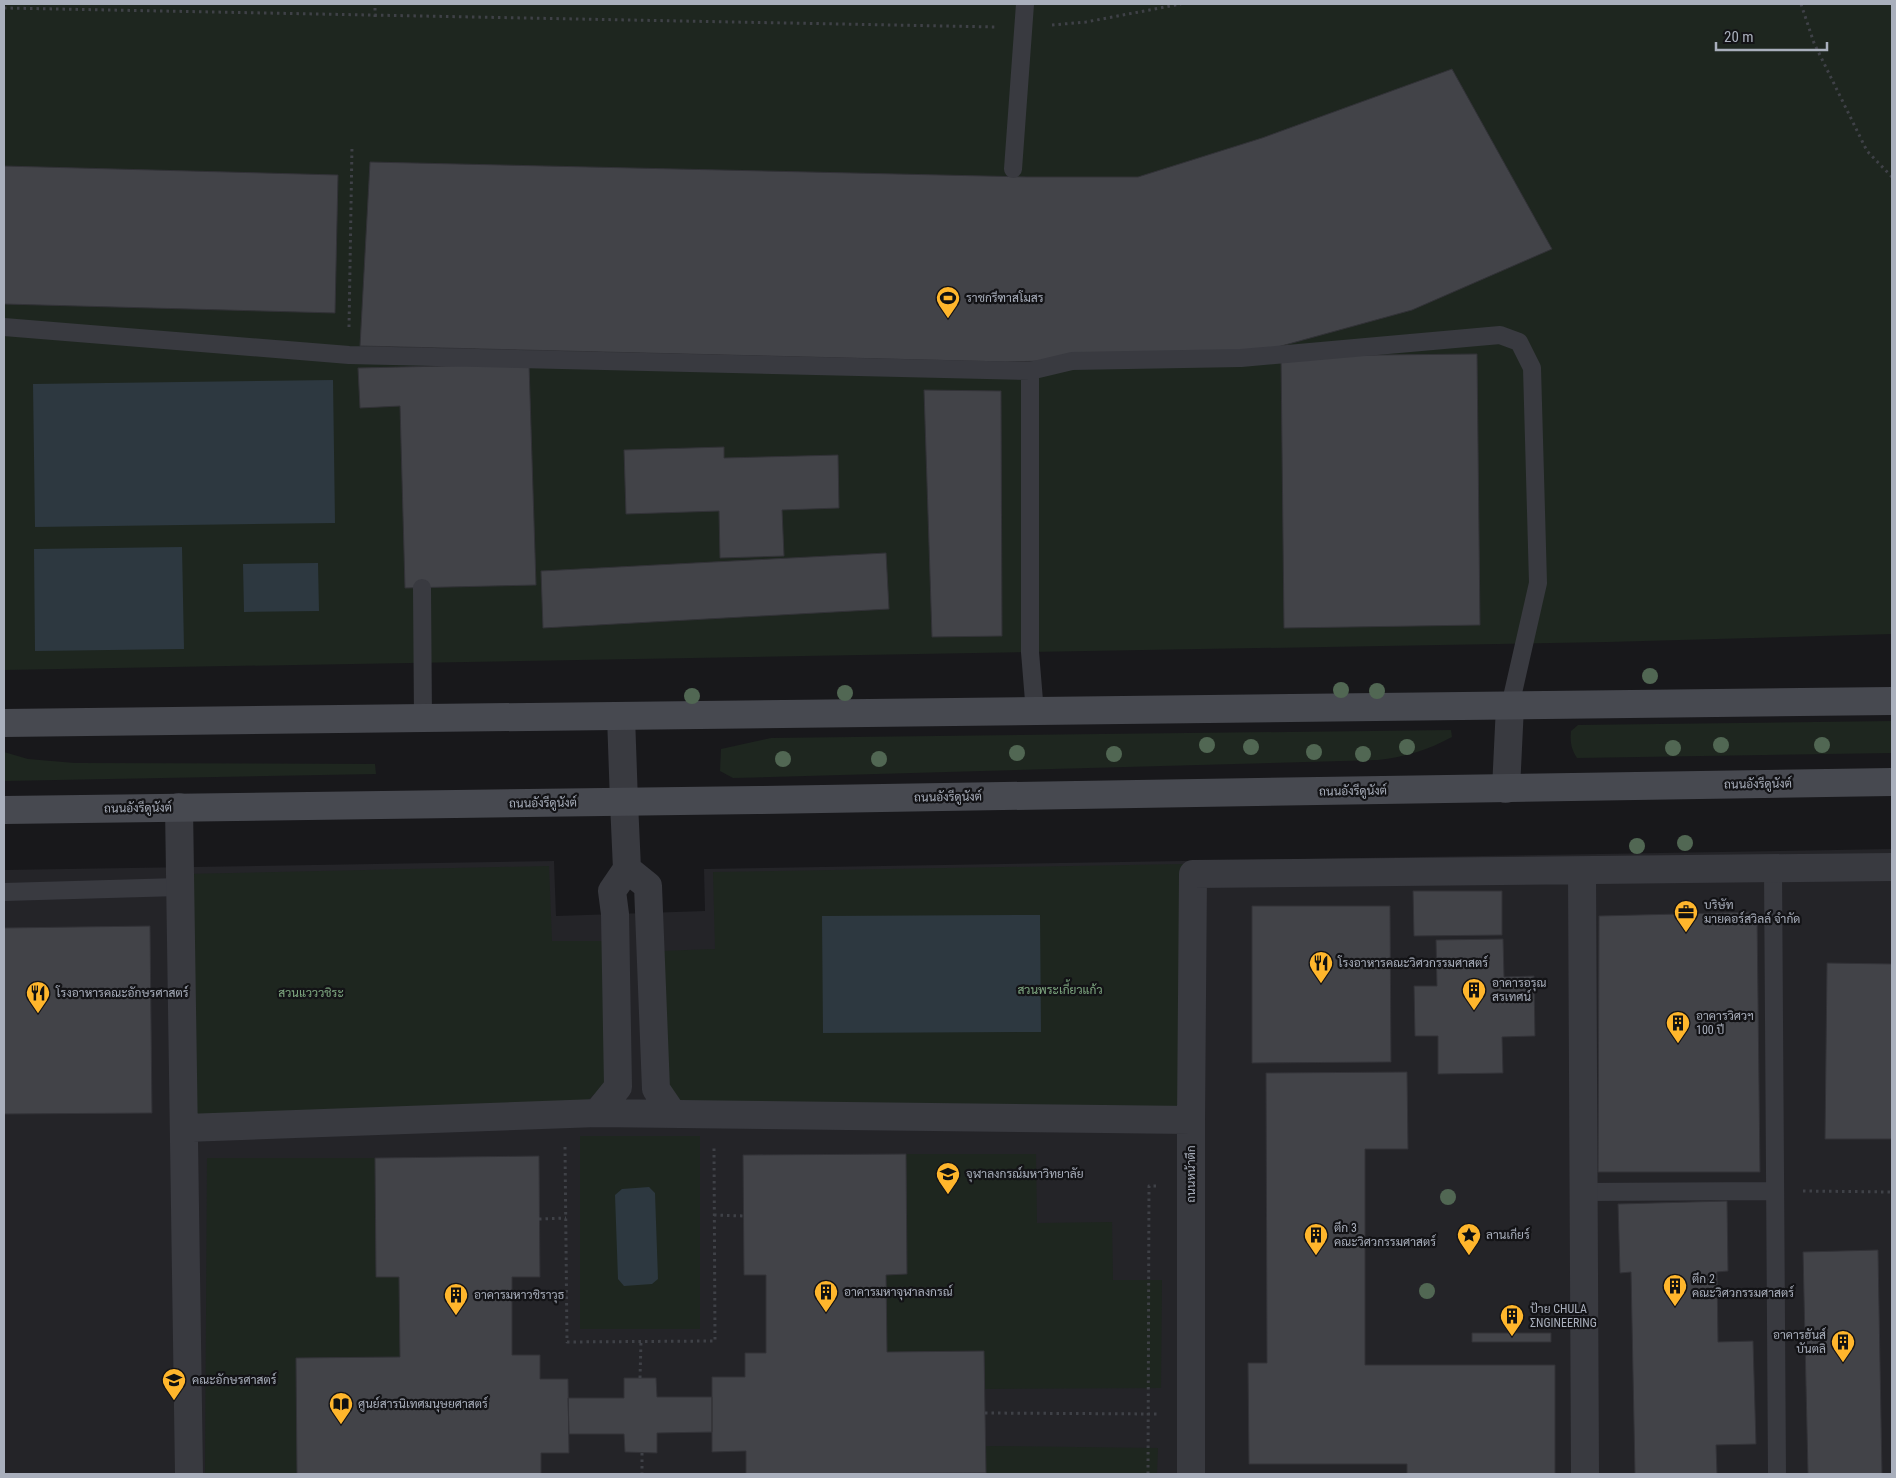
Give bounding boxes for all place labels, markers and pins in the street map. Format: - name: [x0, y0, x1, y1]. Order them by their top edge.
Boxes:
- sports icon: ราชกรีฑาสโมสร: [935, 285, 961, 319]
- place label: ราชกรีฑาสโมสร: [966, 290, 1044, 305]
- place label: บริษัท มายคอร์สวิลล์ จำกัด: [1704, 898, 1800, 926]
- office icon: บริษัท มายคอร์สวิลล์ จำกัด: [1673, 899, 1699, 933]
- restaurant icon: โรงอาหารคณะวิศวกรรมศาสตร์: [1308, 950, 1334, 984]
- place label: โรงอาหารคณะวิศวกรรมศาสตร์: [1337, 955, 1488, 970]
- place label: อาคารอรุณ สรเทศน์: [1492, 976, 1547, 1004]
- building icon: อาคารอรุณ สรเทศน์: [1461, 977, 1487, 1011]
- restaurant icon: โรงอาหารคณะอักษรศาสตร์: [25, 980, 51, 1014]
- place label: โรงอาหารคณะอักษรศาสตร์: [55, 985, 189, 1000]
- place label: อาคารวิศวฯ 100 ปี: [1696, 1009, 1754, 1037]
- building icon: อาคารวิศวฯ 100 ปี: [1665, 1010, 1691, 1044]
- school or university icon: จุฬาลงกรณ์มหาวิทยาลัย: [935, 1161, 961, 1195]
- place label: จุฬาลงกรณ์มหาวิทยาลัย: [966, 1166, 1084, 1183]
- place label: ตึก 3 คณะวิศวกรรมศาสตร์: [1334, 1221, 1436, 1249]
- building icon: ตึก 3 คณะวิศวกรรมศาสตร์: [1303, 1222, 1329, 1256]
- place icon: ลานเกียร์: [1456, 1222, 1482, 1256]
- place label: ลานเกียร์: [1486, 1227, 1530, 1242]
- place label: ตึก 2 คณะวิศวกรรมศาสตร์: [1692, 1272, 1794, 1300]
- building icon: ตึก 2 คณะวิศวกรรมศาสตร์: [1662, 1273, 1688, 1307]
- building icon: อาคารมหาจุฬาลงกรณ์: [813, 1279, 839, 1313]
- building icon: อาคารมหาวชิราวุธ: [443, 1282, 469, 1316]
- place label: อาคารมหาจุฬาลงกรณ์: [844, 1284, 953, 1301]
- place label: อาคารมหาวชิราวุธ: [474, 1288, 565, 1304]
- place label: ป้าย CHULA ΣNGINEERING: [1530, 1302, 1597, 1330]
- building icon: ป้าย CHULA ΣNGINEERING: [1499, 1303, 1525, 1337]
- place label: อาคารฮันส์ บันตลิ: [1773, 1327, 1826, 1356]
- building icon: อาคารฮันส์ บันตลิ: [1830, 1329, 1856, 1363]
- school or university icon: คณะอักษรศาสตร์: [161, 1367, 187, 1401]
- place label: คณะอักษรศาสตร์: [192, 1372, 277, 1387]
- library icon: ศูนย์สารนิเทศมนุษยศาสตร์: [328, 1391, 354, 1425]
- place label: ศูนย์สารนิเทศมนุษยศาสตร์: [358, 1396, 488, 1413]

